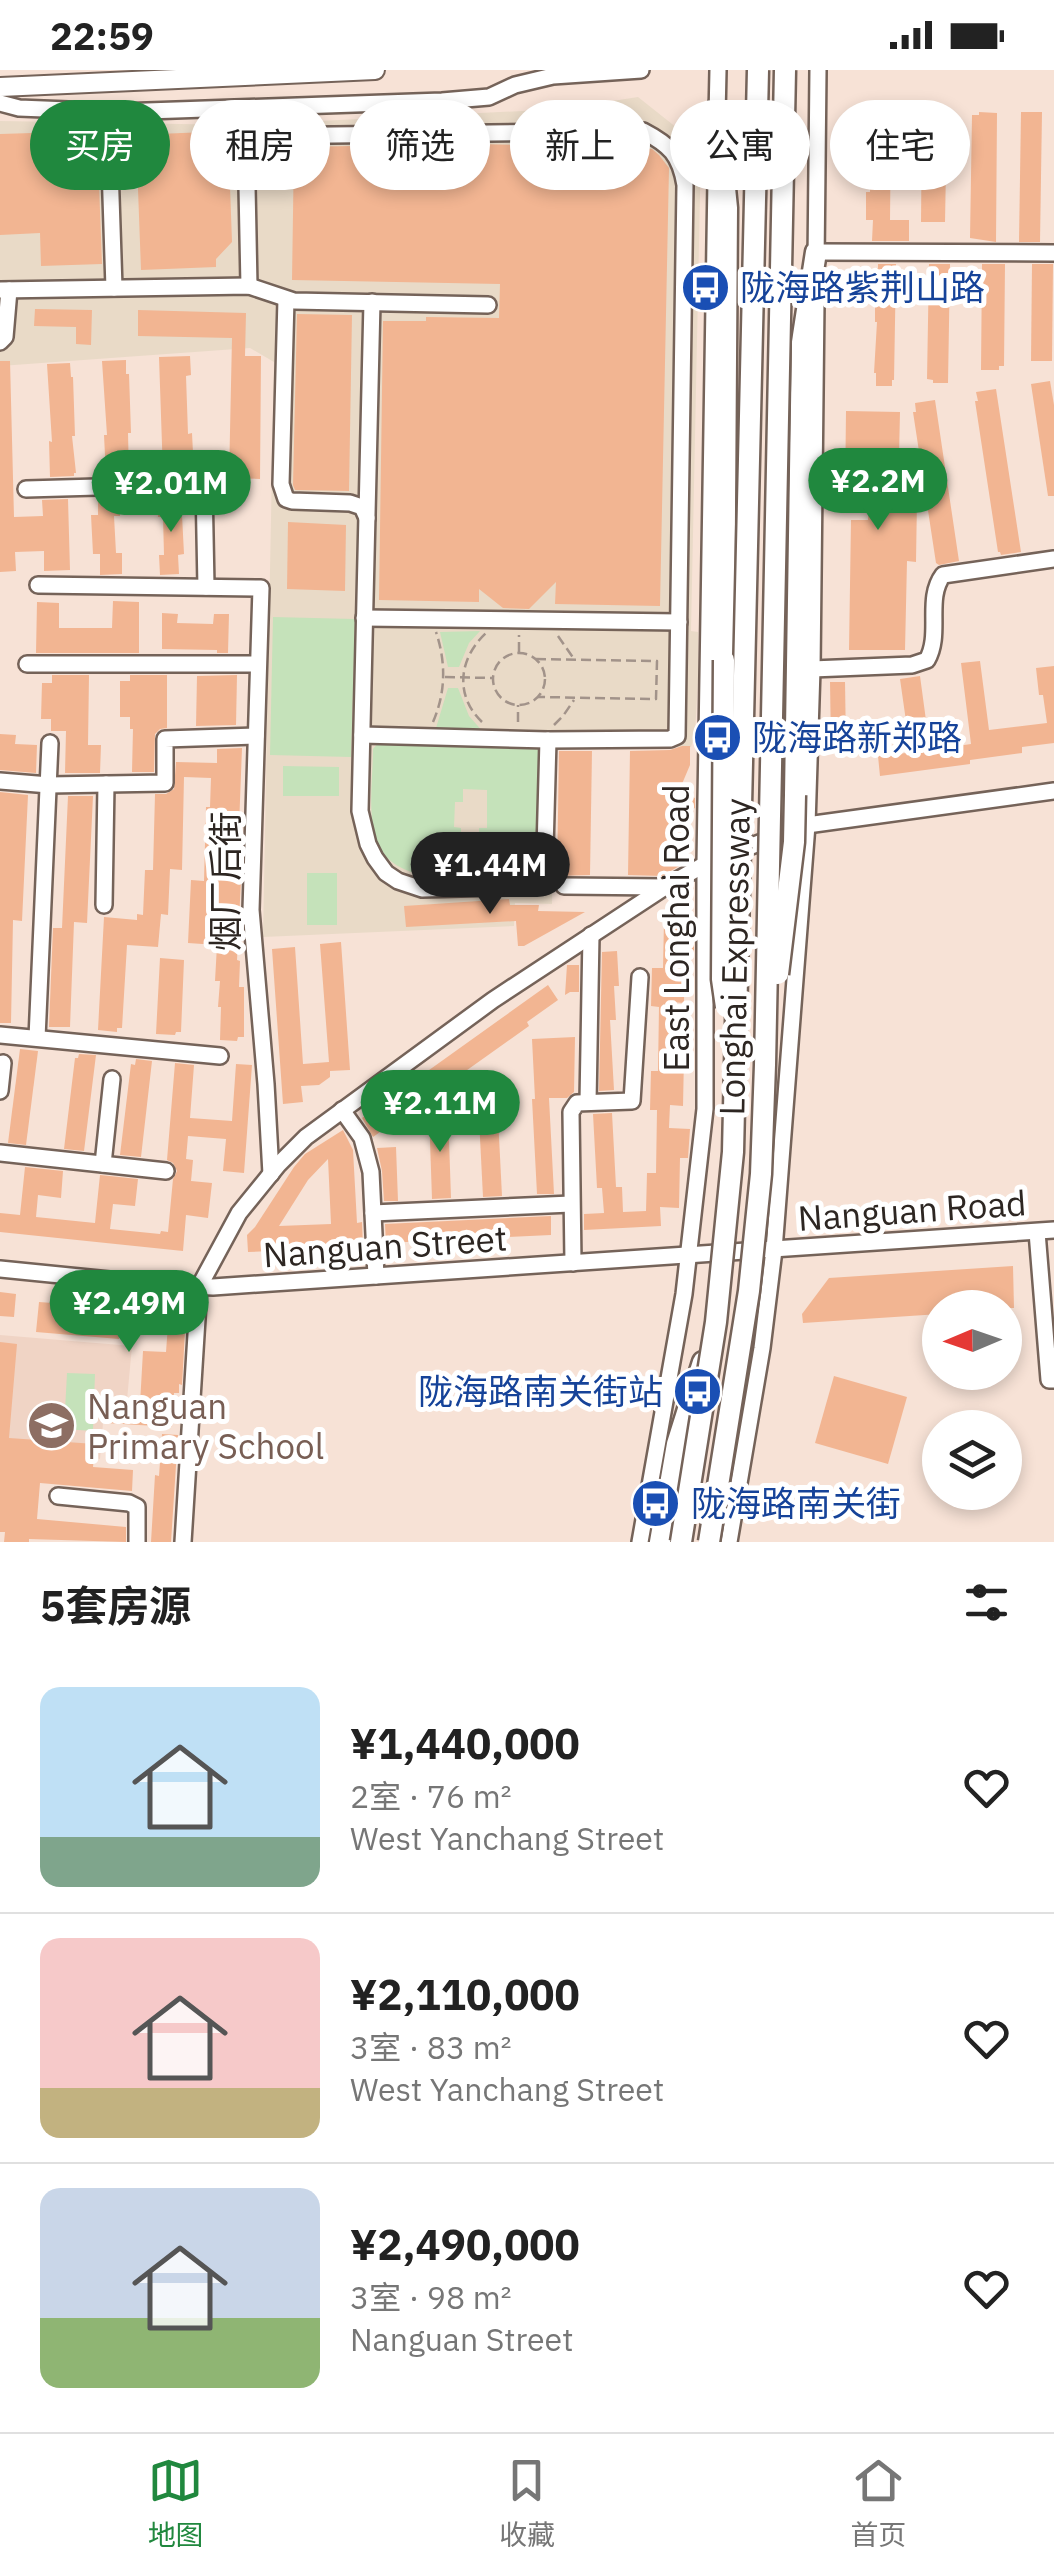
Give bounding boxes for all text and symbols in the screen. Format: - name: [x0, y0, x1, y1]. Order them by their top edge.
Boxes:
- text: 22:59: [50, 11, 154, 60]
- chip: 买房: [30, 100, 170, 190]
- chip: 租房: [190, 100, 330, 190]
- chip: 筛选: [350, 100, 490, 190]
- chip: 新上: [510, 100, 650, 190]
- chip: 公寓: [670, 100, 810, 190]
- chip: 住宅: [830, 100, 970, 190]
- bus stop icon: 陇海路紫荆山路: [679, 261, 731, 313]
- place label: 陇海路紫荆山路: [740, 264, 985, 310]
- pin: ¥2.2M: [808, 448, 948, 533]
- pin: ¥2.01M: [90, 450, 252, 535]
- text: ¥2.2M: [830, 459, 926, 501]
- text: ¥2.01M: [114, 461, 228, 503]
- bus stop icon: 陇海路新郑路: [691, 711, 743, 763]
- place label: 陇海路新郑路: [752, 714, 962, 760]
- street label: East Longhai Road: [653, 784, 699, 1072]
- street label: Longhai Expressway: [708, 798, 760, 1116]
- street label: 烟厂后街: [202, 811, 248, 951]
- pin: ¥1.44M: [409, 832, 571, 917]
- text: ¥1.44M: [433, 843, 547, 885]
- pin: ¥2.11M: [359, 1070, 521, 1155]
- text: ¥2.11M: [383, 1081, 497, 1123]
- street label: Nanguan Road: [796, 1179, 1028, 1241]
- street label: Nanguan Street: [262, 1215, 508, 1277]
- pin: ¥2.49M: [48, 1270, 210, 1355]
- text: ¥2.49M: [72, 1281, 186, 1323]
- north arrow: [922, 1290, 1022, 1390]
- map controls: [922, 1290, 1022, 1510]
- bus stop icon: 陇海路南关街站: [672, 1365, 724, 1417]
- place label: 陇海路南关街站: [418, 1368, 663, 1414]
- place label: Nanguan Primary School: [87, 1383, 324, 1469]
- school or university icon: Nanguan Primary School: [26, 1400, 78, 1452]
- button: layers: [922, 1410, 1022, 1510]
- bus stop icon: 陇海路南关街: [630, 1477, 682, 1529]
- place label: 陇海路南关街: [691, 1480, 901, 1526]
- icon: filters: [959, 1575, 1014, 1630]
- text: 5套房源: [40, 1578, 191, 1633]
- text: ¥1,440,000: [350, 1716, 580, 1771]
- icon: home: [120, 1727, 240, 1847]
- icon: heart: [959, 1760, 1014, 1815]
- text: 2室 · 76 m²: [350, 1775, 512, 1817]
- text: West Yanchang Street: [350, 1817, 664, 1859]
- text: ¥2,110,000: [350, 1967, 580, 2022]
- icon: home: [120, 1978, 240, 2098]
- icon: heart: [959, 2011, 1014, 2066]
- text: 3室 · 83 m²: [350, 2026, 512, 2068]
- text: West Yanchang Street: [350, 2068, 664, 2110]
- text: ¥2,490,000: [350, 2217, 580, 2272]
- icon: home: [120, 2228, 240, 2348]
- icon: heart: [959, 2261, 1014, 2316]
- text: 3室 · 98 m²: [350, 2276, 512, 2318]
- text: Nanguan Street: [350, 2318, 573, 2360]
- tab: 地图: [148, 2453, 204, 2553]
- tab: 收藏: [499, 2453, 555, 2553]
- tab: 首页: [850, 2453, 906, 2553]

